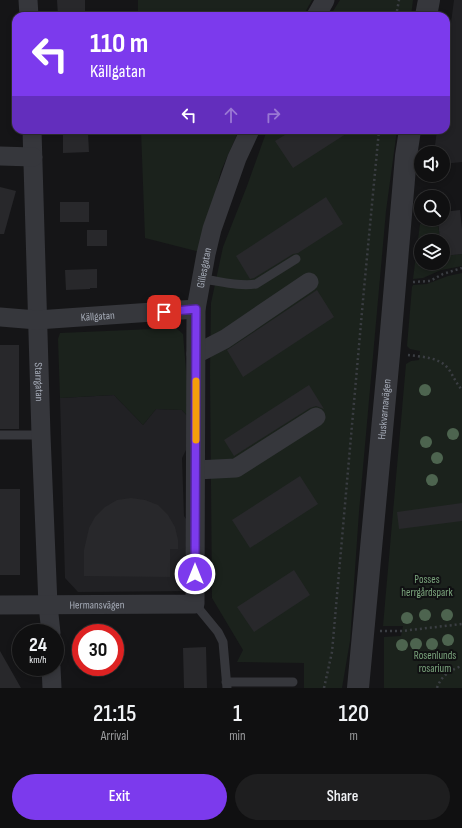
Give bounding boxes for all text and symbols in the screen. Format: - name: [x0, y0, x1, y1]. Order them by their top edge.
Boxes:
- text: 110 m: [90, 27, 148, 60]
- icon: left: [24, 28, 76, 80]
- text: Källgatan: [90, 61, 146, 82]
- icon: left: [178, 104, 200, 126]
- icon: ahead: [220, 104, 242, 126]
- icon: right: [262, 104, 284, 126]
- map controls: [414, 146, 450, 270]
- button: sound: [414, 146, 450, 182]
- button: search: [414, 190, 450, 226]
- button: layers: [414, 234, 450, 270]
- street label: Gillesgatan: [194, 246, 214, 289]
- pin: [147, 295, 181, 329]
- icon: arrive: [153, 301, 175, 323]
- street label: Källgatan: [80, 309, 115, 324]
- street label: Starrgatan: [32, 362, 46, 402]
- street label: Huskvarnavägen: [375, 378, 394, 440]
- position arrow: [174, 553, 216, 595]
- park label: Posses herrgårdspark: [401, 573, 453, 599]
- street label: Hermansvägen: [69, 598, 125, 612]
- speed limit sign: 30: [72, 624, 124, 676]
- text: 24: [29, 633, 47, 657]
- park label: Rosenlunds rosarium: [414, 649, 456, 675]
- text: km/h: [29, 654, 47, 666]
- text: 21:15: [93, 699, 136, 728]
- text: 1: [233, 699, 242, 728]
- text: 120: [338, 699, 369, 728]
- text: Arrival: [101, 728, 129, 744]
- text: min: [229, 728, 246, 744]
- text: m: [350, 728, 358, 744]
- button: Exit: [12, 774, 227, 820]
- button: Share: [235, 774, 450, 820]

